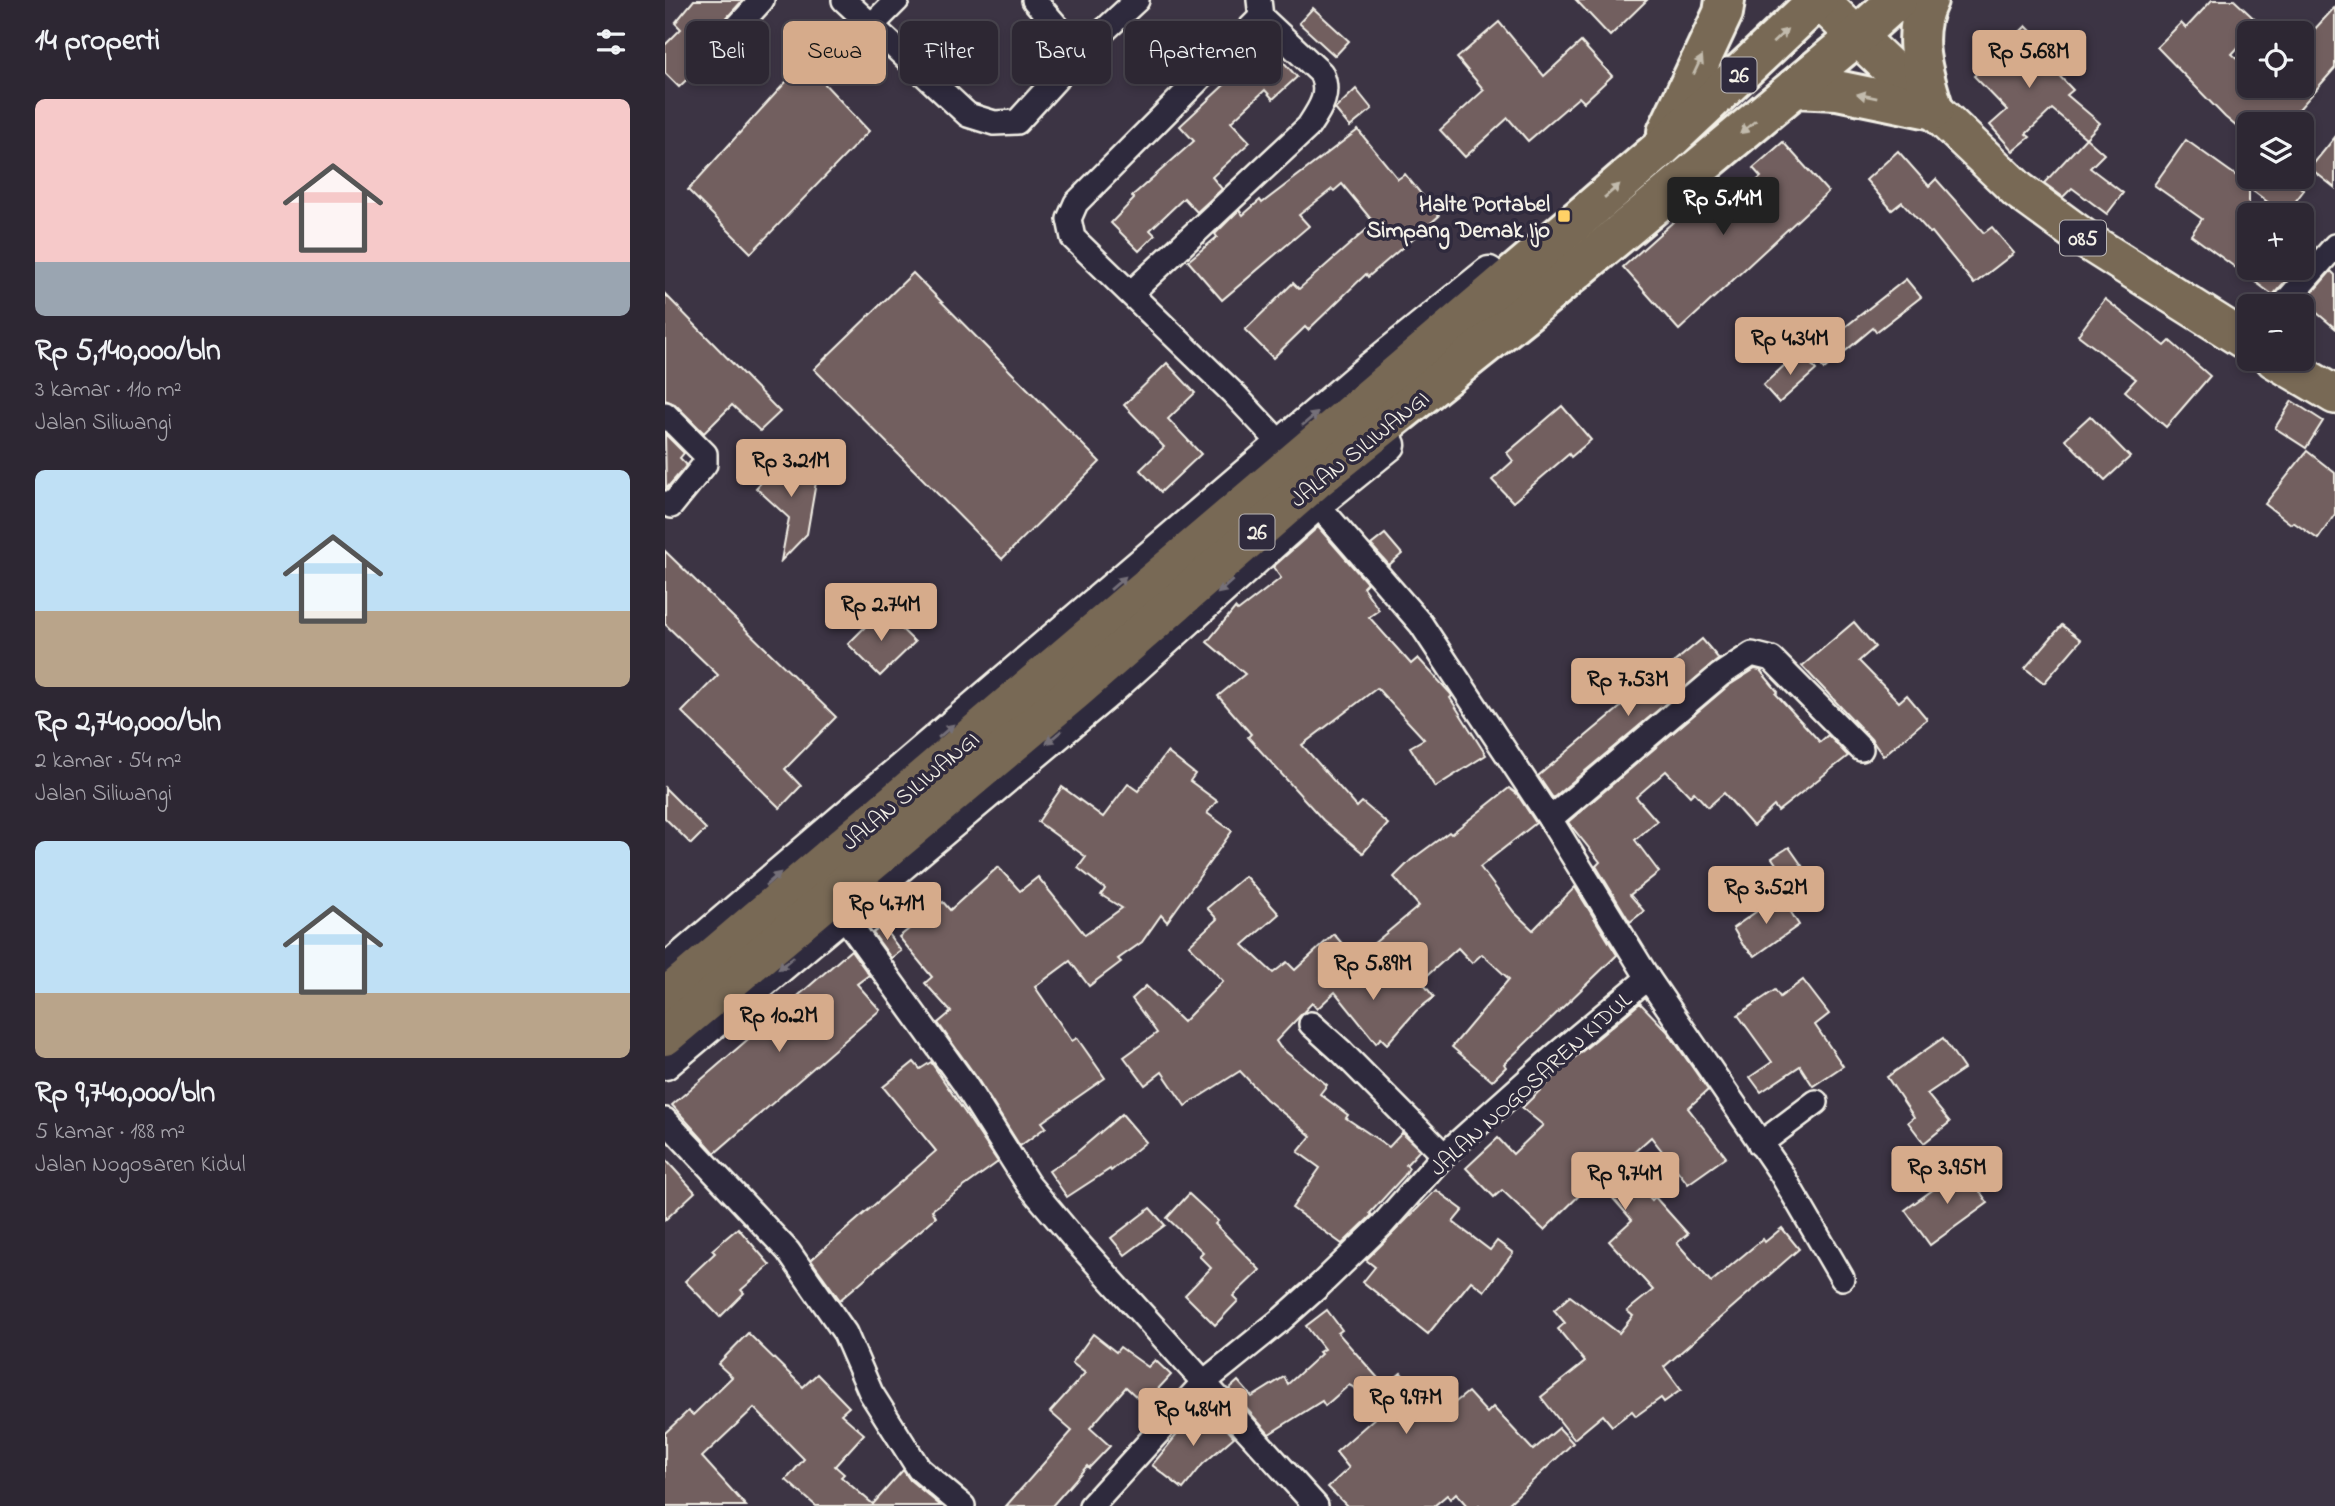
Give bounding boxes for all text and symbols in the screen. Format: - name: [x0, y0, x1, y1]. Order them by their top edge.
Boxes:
- text: 14 properti: [35, 20, 160, 64]
- chip: Beli: [686, 21, 769, 84]
- chip: Sewa: [783, 21, 886, 84]
- chip: Filter: [900, 21, 998, 84]
- chip: Baru: [1012, 21, 1111, 84]
- chip: Apartemen: [1125, 21, 1281, 84]
- map controls: [2237, 21, 2314, 371]
- button: locate: [2237, 21, 2314, 98]
- icon: filters: [592, 23, 630, 61]
- one-way arrow: [1771, 28, 1789, 44]
- pin: Rp 5.68M: [1957, 31, 2101, 90]
- text: Rp 5.68M: [1988, 36, 2070, 69]
- one-way arrow: [1692, 55, 1703, 75]
- road number: 26: [1721, 57, 1757, 92]
- one-way arrow: [1856, 90, 1878, 101]
- button: layers: [2237, 112, 2314, 189]
- one-way arrow: [1740, 119, 1758, 134]
- icon: home: [270, 145, 396, 271]
- pin: Rp 5.14M: [1651, 177, 1795, 237]
- text: Rp 5.14M: [1683, 183, 1763, 216]
- one-way arrow: [1603, 184, 1620, 199]
- place label: Halte Portabel Simpang Demak Ijo: [1367, 189, 1550, 250]
- button: +: [2237, 203, 2314, 280]
- marker: Halte Portabel Simpang Demak Ijo: [1556, 208, 1572, 224]
- road number: 085: [2060, 220, 2106, 256]
- button: −: [2237, 294, 2314, 371]
- pin: Rp 4.34M: [1718, 318, 1862, 377]
- text: Rp 4.34M: [1751, 323, 1829, 356]
- text: Rp 5,140,000/bln: [35, 330, 221, 374]
- text: 3 kamar · 110 m²: [35, 374, 182, 407]
- street label: JALAN SILIWANGI: [1284, 383, 1437, 517]
- text: Jalan Siliwangi: [35, 407, 172, 440]
- one-way arrow: [1301, 412, 1319, 427]
- pin: Rp 3.21M: [719, 440, 863, 499]
- text: Rp 3.21M: [752, 445, 830, 478]
- road number: 26: [1239, 514, 1275, 550]
- icon: home: [270, 516, 396, 642]
- one-way arrow: [1110, 576, 1127, 591]
- one-way arrow: [1217, 579, 1234, 595]
- pin: Rp 2.74M: [809, 584, 953, 643]
- text: Rp 2.74M: [841, 589, 921, 622]
- pin: Rp 7.53M: [1556, 658, 1700, 718]
- text: Rp 7.53M: [1587, 664, 1669, 697]
- text: Rp 2,740,000/bln: [35, 701, 221, 745]
- street label: JALAN SILIWANGI: [836, 724, 988, 859]
- one-way arrow: [937, 724, 954, 739]
- one-way arrow: [1045, 730, 1063, 745]
- text: 2 kamar · 54 m²: [35, 745, 182, 778]
- text: Jalan Siliwangi: [35, 778, 172, 811]
- pin: Rp 3.52M: [1694, 866, 1838, 926]
- one-way arrow: [764, 872, 781, 887]
- text: Rp 3.52M: [1724, 872, 1808, 905]
- pin: Rp 4.71M: [815, 883, 959, 942]
- icon: home: [270, 887, 396, 1013]
- text: Rp 4.71M: [849, 888, 925, 921]
- pin: Rp 5.89M: [1301, 942, 1445, 1002]
- text: Rp 5.89M: [1334, 948, 1412, 981]
- one-way arrow: [777, 955, 795, 971]
- street label: JALAN NOGOSAREN KIDUL: [1423, 985, 1640, 1185]
- pin: Rp 10.2M: [707, 995, 851, 1054]
- text: Rp 10.2M: [740, 1000, 818, 1033]
- text: Rp 9,740,000/bln: [35, 1072, 215, 1116]
- text: 5 kamar · 188 m²: [35, 1116, 185, 1149]
- pin: Rp 3.95M: [1875, 1146, 2019, 1206]
- text: Jalan Nogosaren Kidul: [35, 1149, 246, 1182]
- pin: Rp 9.74M: [1553, 1152, 1697, 1212]
- text: Rp 3.95M: [1907, 1152, 1987, 1185]
- text: Rp 9.74M: [1587, 1158, 1663, 1191]
- pin: Rp 9.97M: [1334, 1376, 1478, 1436]
- text: Rp 9.97M: [1370, 1382, 1442, 1415]
- pin: Rp 4.84M: [1121, 1388, 1265, 1448]
- text: Rp 4.84M: [1154, 1394, 1232, 1427]

